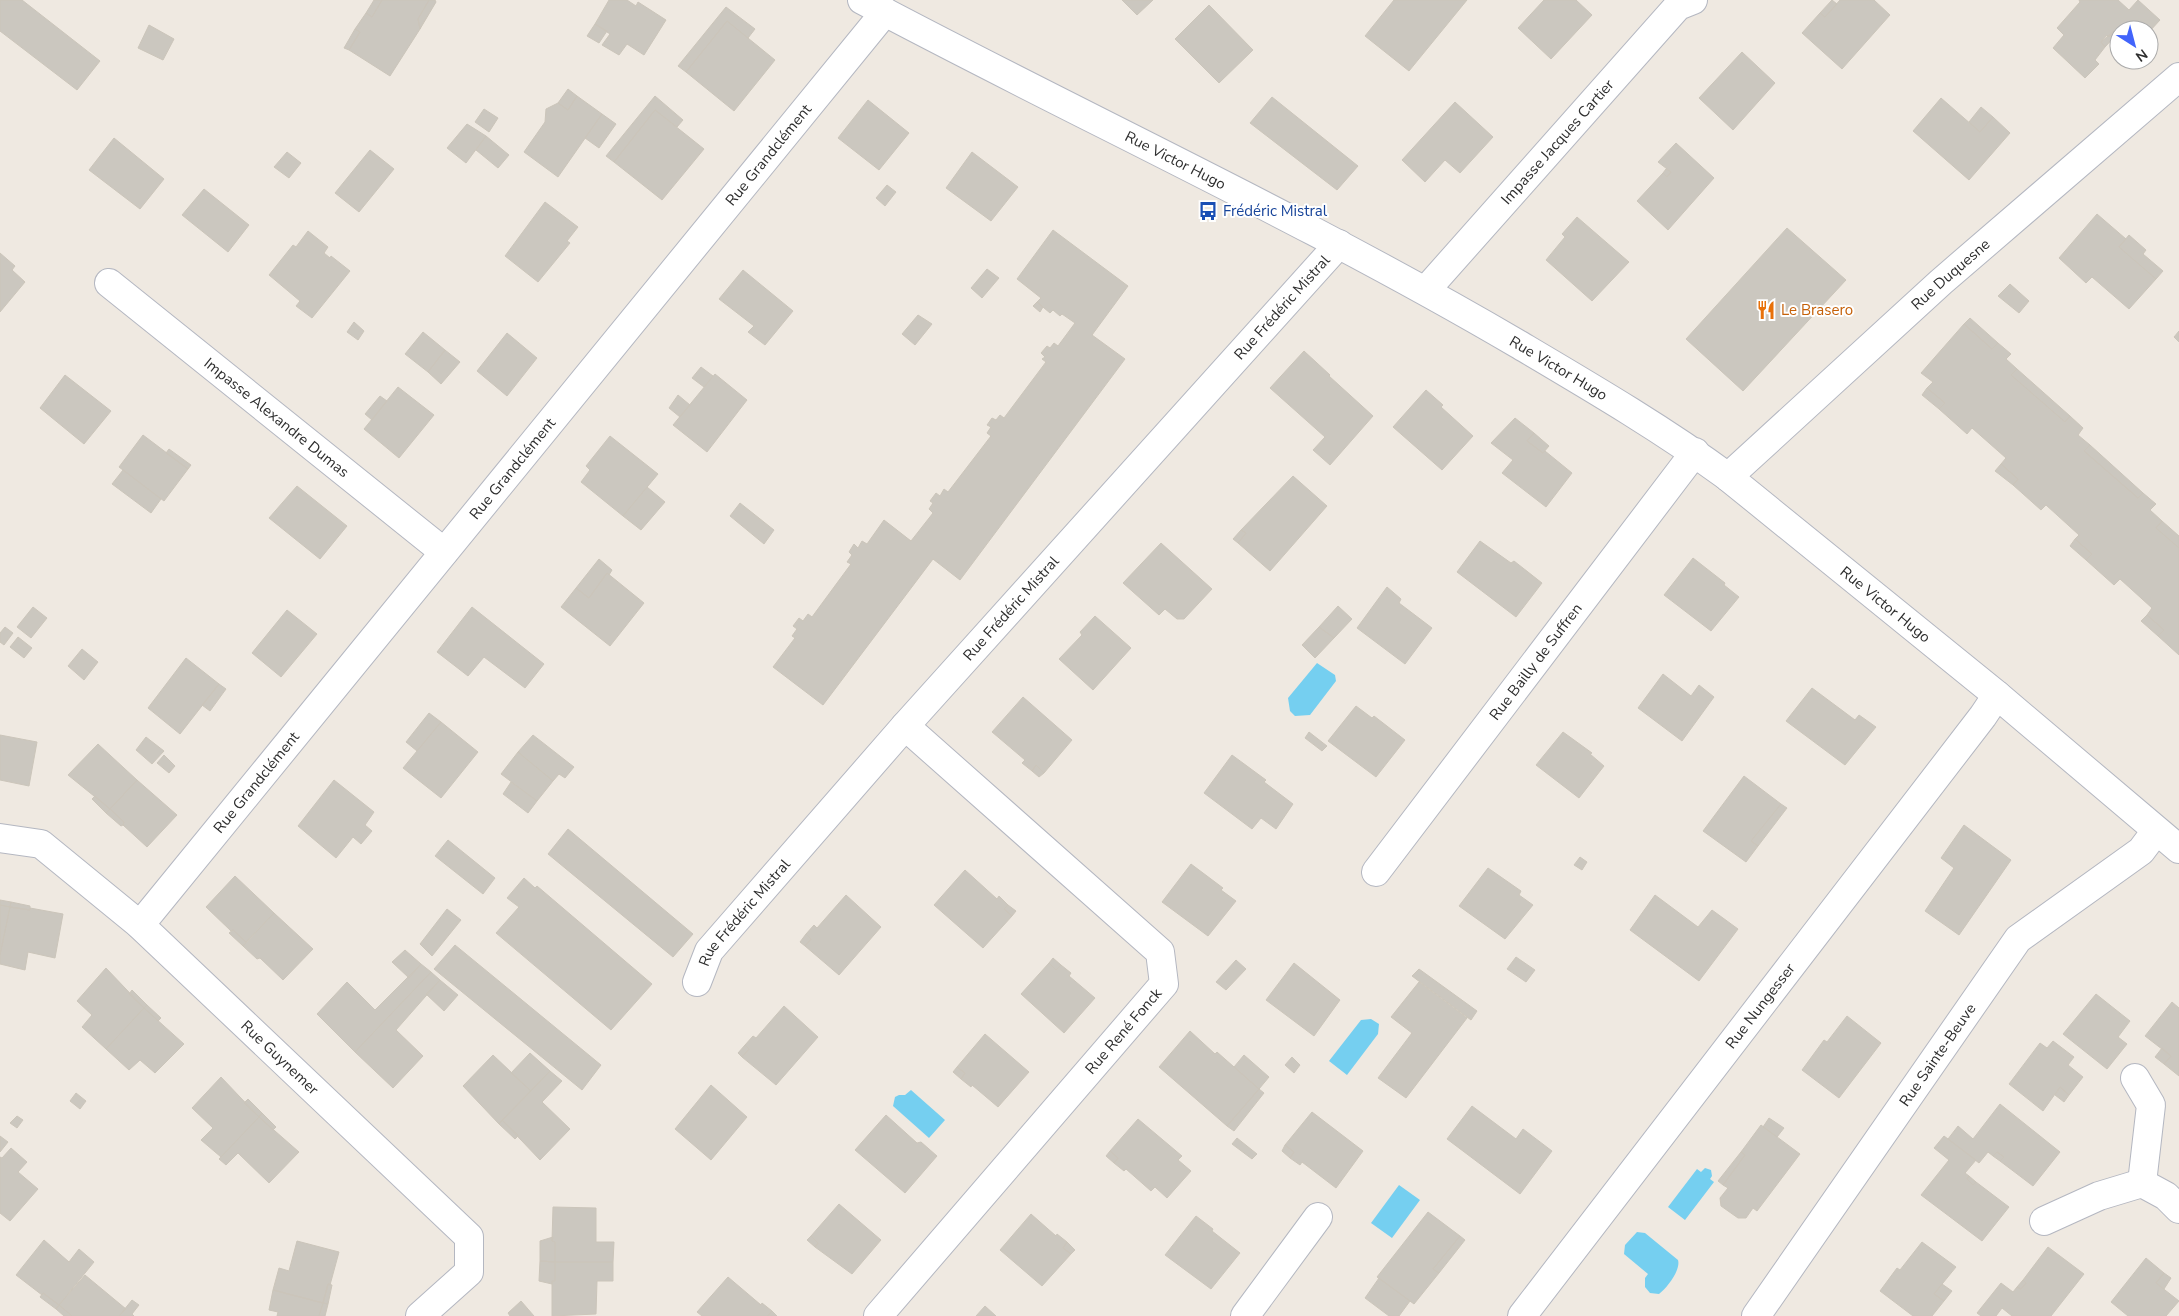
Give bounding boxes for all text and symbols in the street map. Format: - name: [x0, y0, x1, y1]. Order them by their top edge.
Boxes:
- north arrow: [2109, 20, 2159, 70]
- text: N: [2132, 44, 2151, 66]
- street label: Impasse Jacques Cartier: [1496, 74, 1619, 209]
- street label: Rue Grandclément: [721, 99, 816, 210]
- street label: Rue Victor Hugo: [1121, 126, 1229, 194]
- bus stop icon: Frédéric Mistral: [1197, 200, 1219, 222]
- place label: Frédéric Mistral: [1223, 201, 1328, 221]
- street label: Rue Duquesne: [1907, 234, 1994, 314]
- street label: Rue Frédéric Mistral: [1230, 250, 1335, 364]
- restaurant icon: Le Brasero: [1755, 299, 1777, 321]
- place label: Le Brasero: [1781, 300, 1853, 320]
- street label: Rue Victor Hugo: [1506, 331, 1611, 405]
- street label: Impasse Alexandre Dumas: [200, 353, 353, 482]
- street label: Rue Grandclément: [465, 413, 560, 524]
- street label: Rue Frédéric Mistral: [959, 551, 1064, 665]
- street label: Rue Victor Hugo: [1836, 562, 1935, 647]
- street label: Rue Bailly de Suffren: [1485, 599, 1587, 724]
- street label: Rue Grandclément: [209, 727, 304, 837]
- street label: Rue Frédéric Mistral: [694, 854, 795, 969]
- street label: Rue Nungesser: [1721, 959, 1800, 1053]
- street label: Rue René Fonck: [1081, 983, 1166, 1079]
- street label: Rue Sainte-Beuve: [1895, 999, 1980, 1110]
- street label: Rue Guynemer: [237, 1016, 323, 1100]

